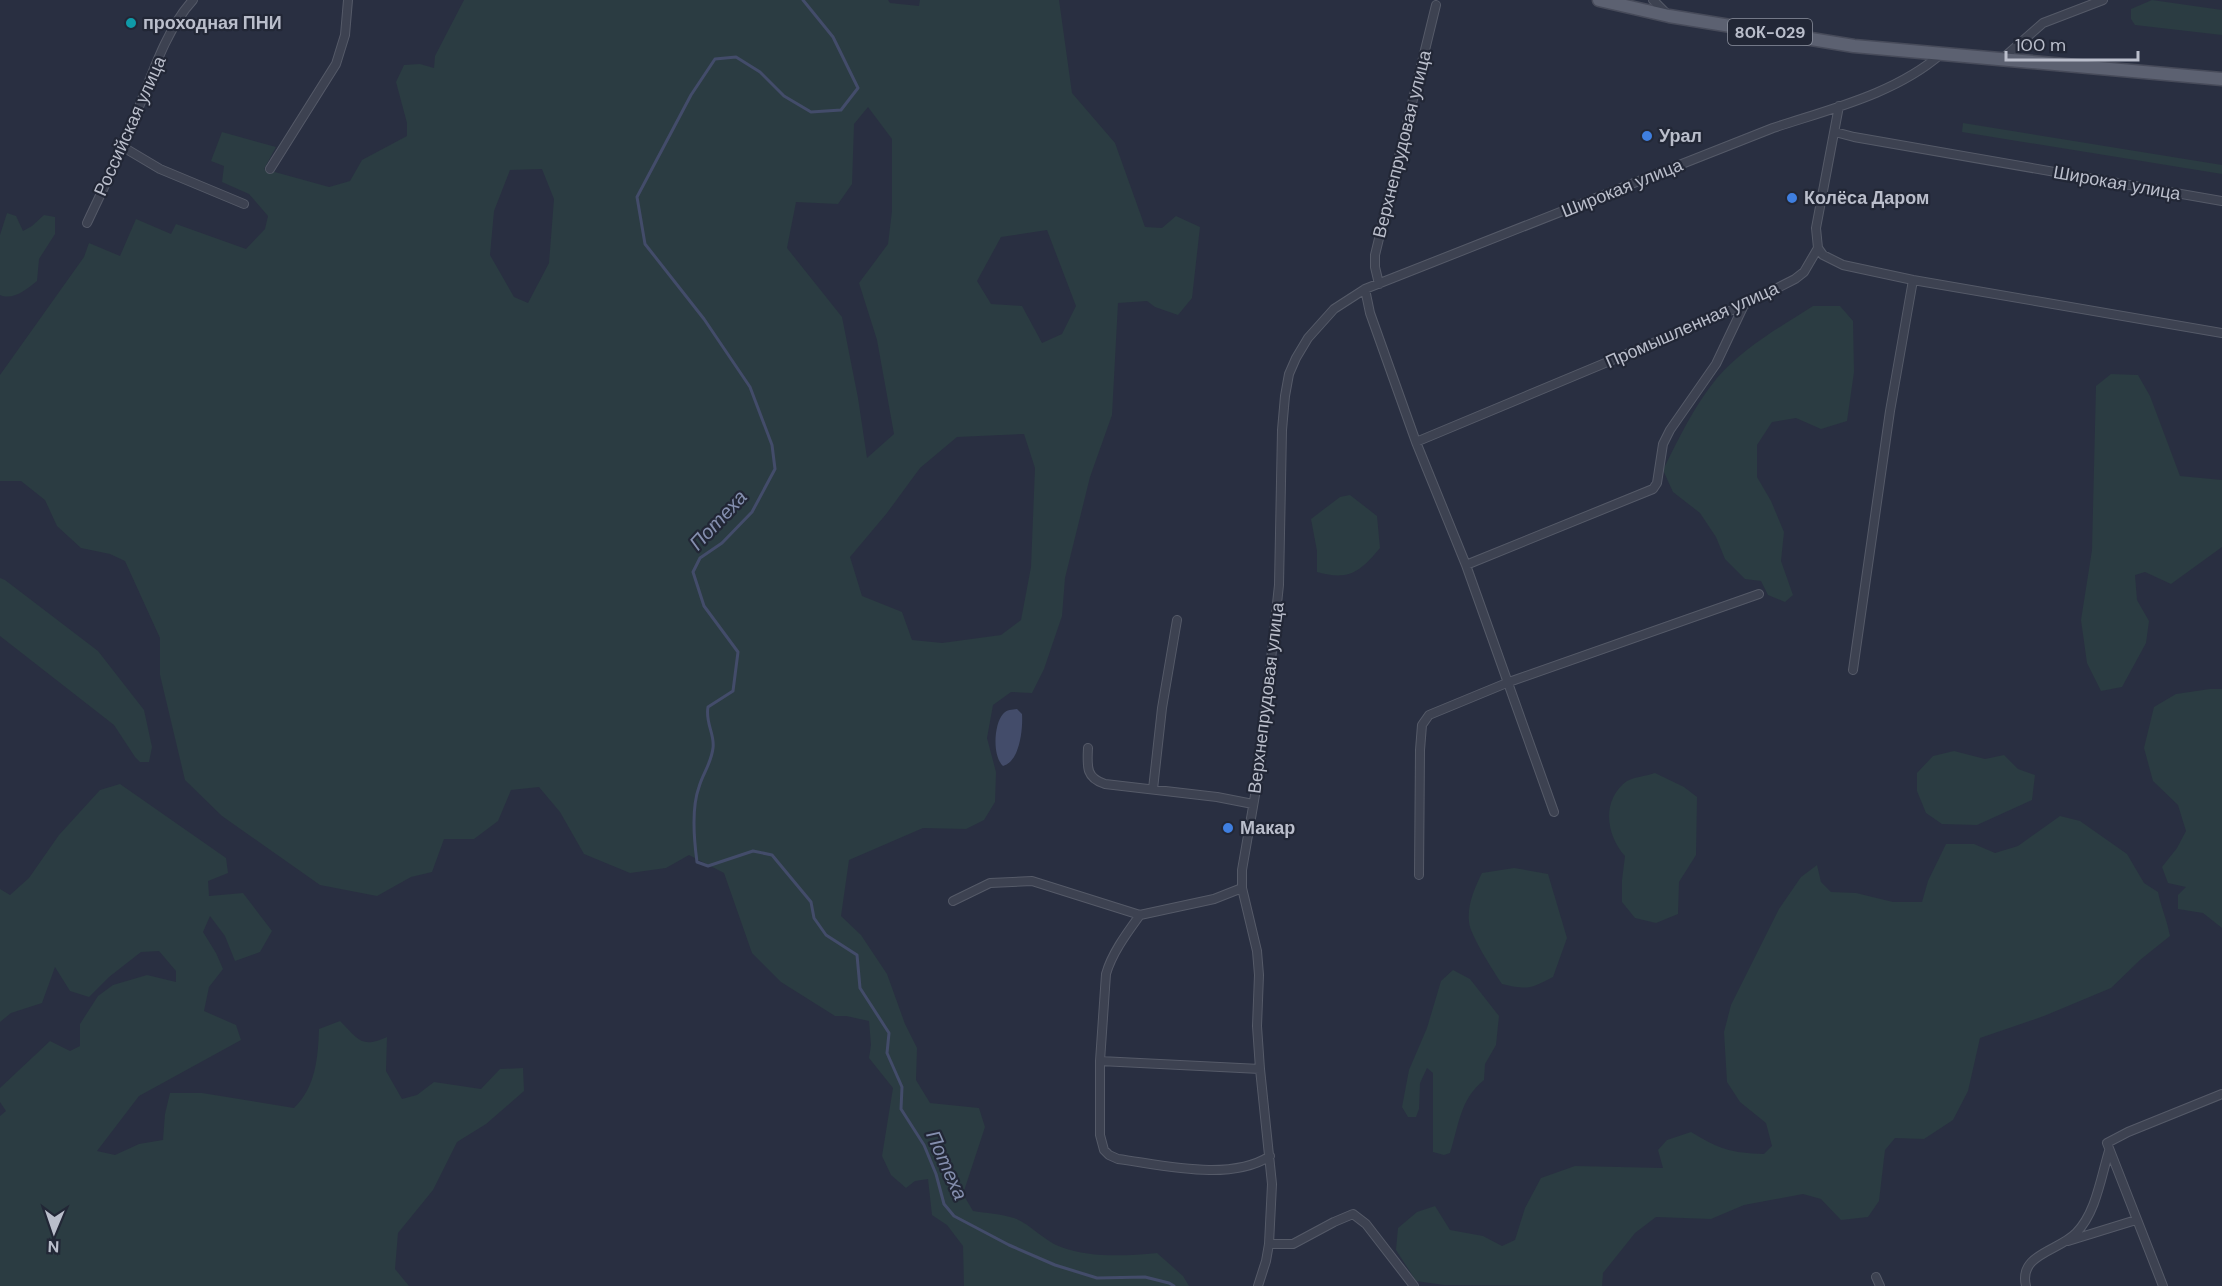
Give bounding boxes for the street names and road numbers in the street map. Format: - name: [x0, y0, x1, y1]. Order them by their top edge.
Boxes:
- road number: 80К-029: [1728, 19, 1812, 45]
- street label: Верхнепрудовая улица: [1367, 47, 1437, 240]
- street label: Российская улица: [88, 51, 172, 200]
- street label: Широкая улица: [1558, 152, 1687, 223]
- street label: Широкая улица: [2051, 160, 2184, 206]
- street label: Промышленная улица: [1602, 276, 1783, 374]
- street label: Верхнепрудовая улица: [1242, 600, 1290, 795]

